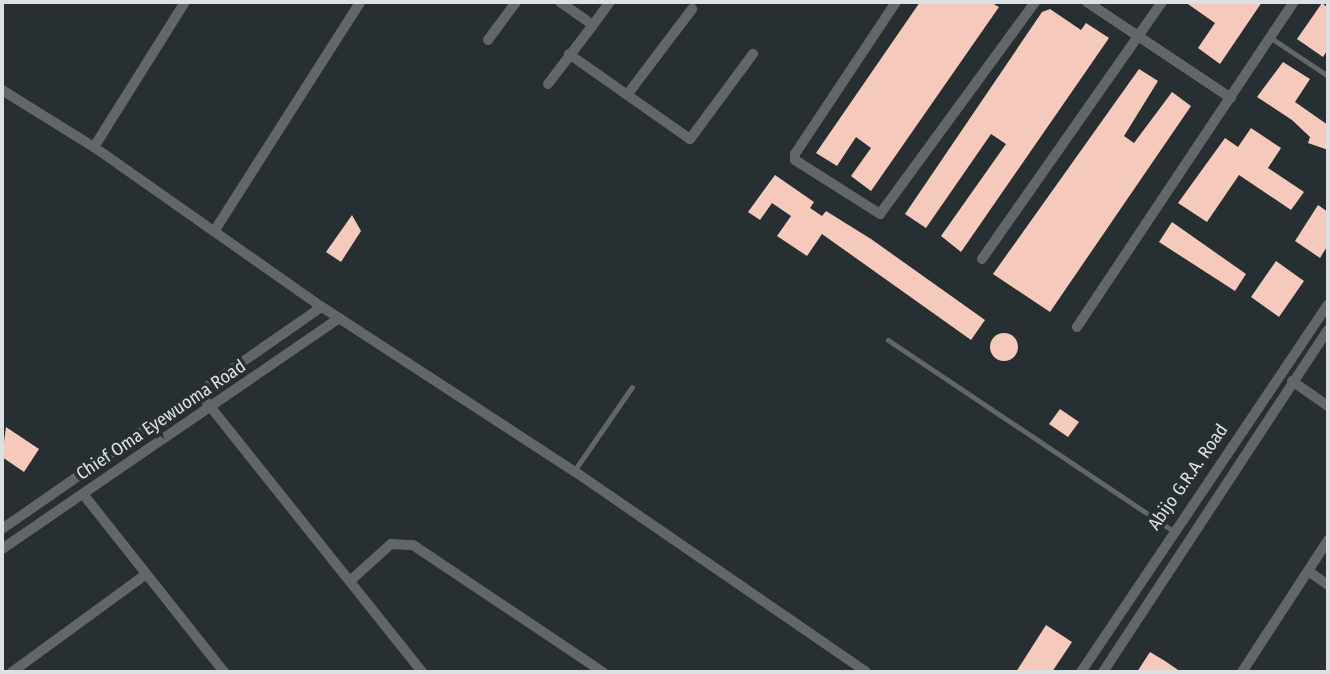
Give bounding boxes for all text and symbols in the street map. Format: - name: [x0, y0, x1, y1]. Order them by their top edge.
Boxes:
- street label: Chief Oma Eyewuoma Road: [72, 355, 250, 485]
- street label: Abijo G.R.A. Road: [1143, 420, 1233, 534]

